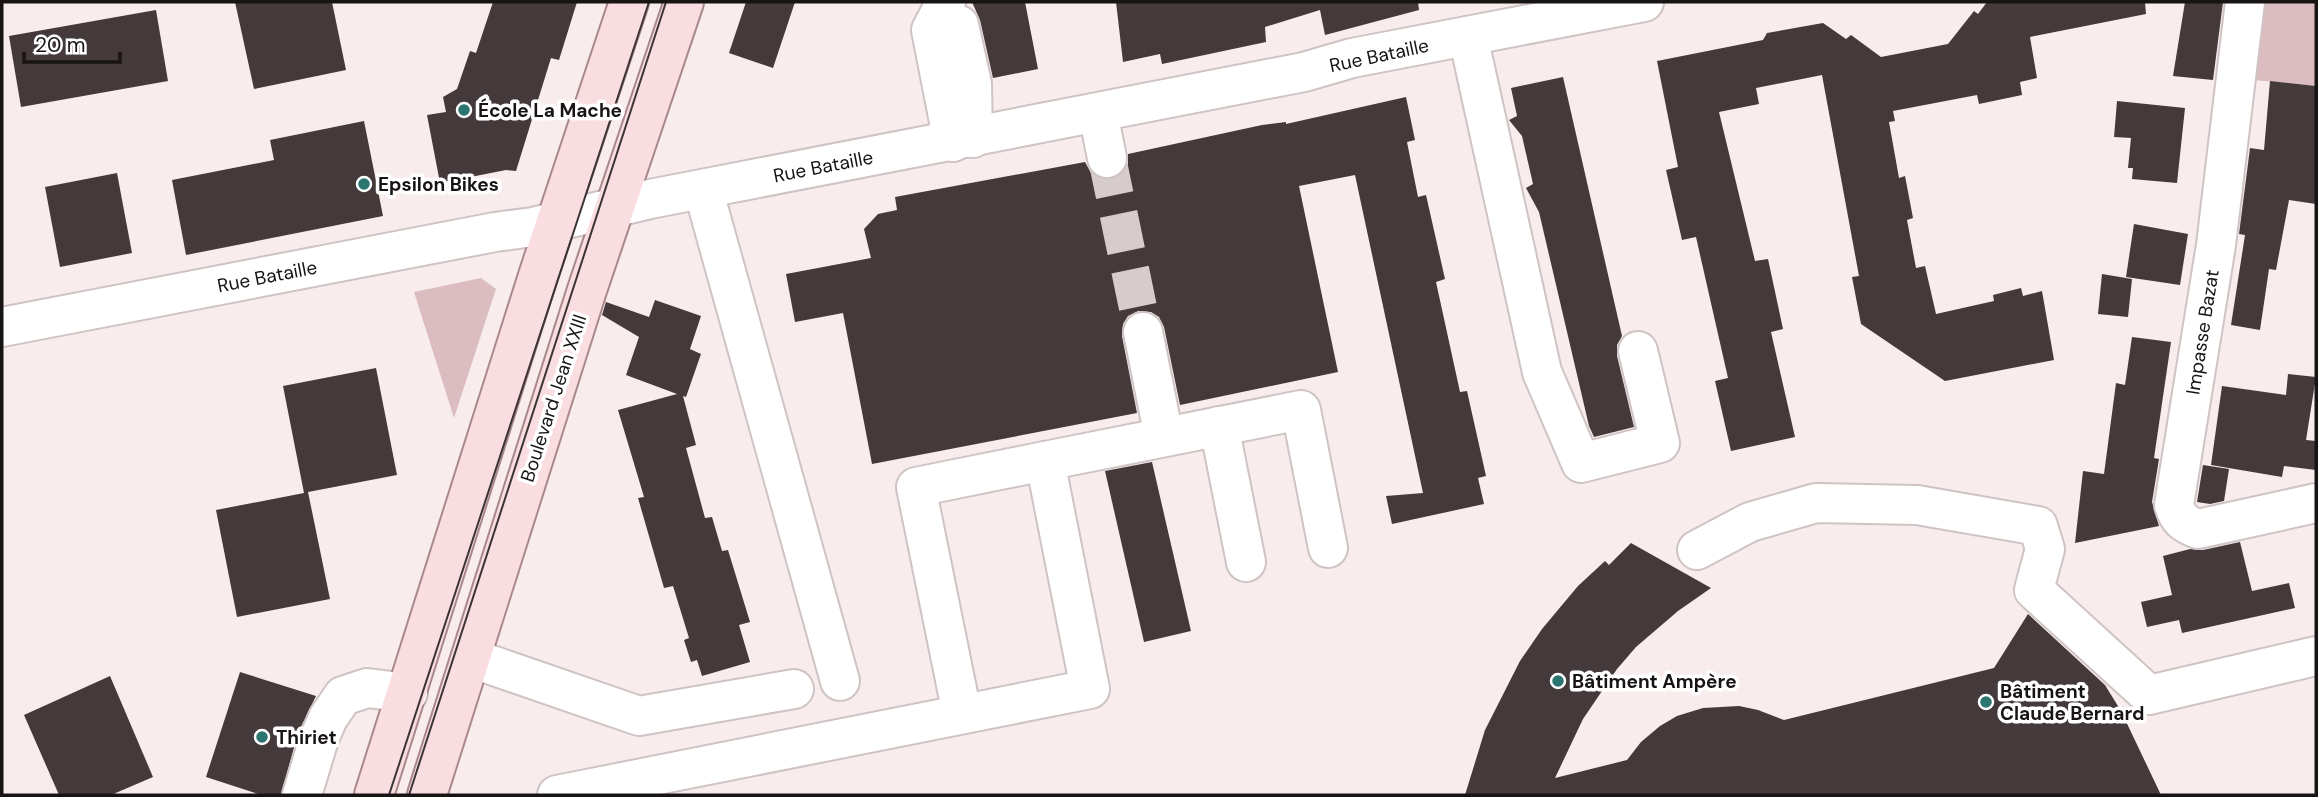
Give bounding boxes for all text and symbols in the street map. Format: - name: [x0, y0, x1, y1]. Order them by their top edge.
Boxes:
- scale bar: [24, 21, 121, 65]
- text: 20 m: [35, 31, 86, 59]
- street label: Rue Bataille: [1327, 33, 1431, 78]
- place label: École La Mache: [478, 98, 622, 123]
- marker: École La Mache: [456, 102, 472, 118]
- street label: Rue Bataille: [771, 145, 875, 188]
- place label: Epsilon Bikes: [378, 172, 499, 197]
- marker: Epsilon Bikes: [356, 176, 372, 192]
- street label: Rue Bataille: [215, 255, 319, 298]
- street label: Impasse Bazat: [2180, 268, 2225, 397]
- street label: Boulevard Jean XXIII: [515, 311, 592, 485]
- place label: Bâtiment Ampère: [1572, 669, 1737, 694]
- marker: Bâtiment Ampère: [1550, 673, 1566, 689]
- place label: Bâtiment Claude Bernard: [2000, 679, 2145, 726]
- marker: Bâtiment Claude Bernard: [1978, 694, 1994, 710]
- place label: Thiriet: [276, 725, 337, 750]
- marker: Thiriet: [254, 729, 270, 745]

